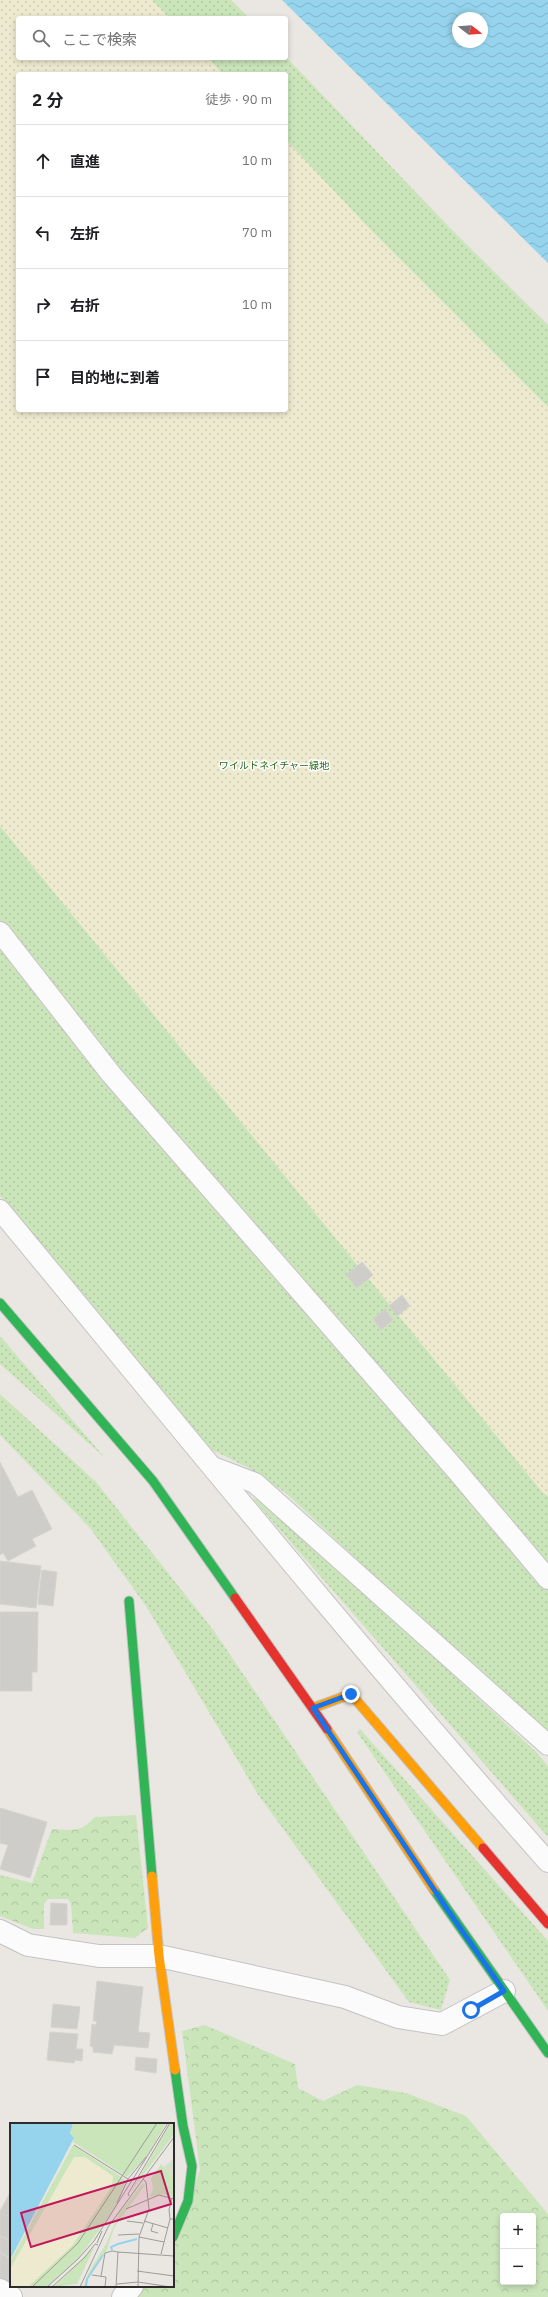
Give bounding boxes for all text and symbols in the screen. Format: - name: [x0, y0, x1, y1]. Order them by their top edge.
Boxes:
- north arrow: [452, 12, 488, 48]
- search box: [16, 16, 288, 60]
- icon: search: [30, 27, 52, 49]
- text: ここで検索: [62, 30, 137, 49]
- text: 2 分: [32, 89, 63, 111]
- text: 徒歩 · 90 m: [206, 91, 272, 108]
- icon: ahead: [32, 150, 54, 172]
- text: 直進: [70, 152, 100, 171]
- text: 10 m: [242, 152, 272, 169]
- icon: left: [32, 222, 54, 244]
- text: 左折: [70, 224, 100, 243]
- text: 70 m: [242, 224, 272, 241]
- icon: right: [32, 294, 54, 316]
- text: 右折: [70, 296, 100, 315]
- text: 10 m: [242, 296, 272, 313]
- icon: arrive: [32, 366, 54, 388]
- text: 目的地に到着: [70, 368, 160, 387]
- park label: ワイルドネイチャー緑地: [219, 759, 330, 772]
- route end: [342, 1685, 360, 1703]
- route start: [462, 2001, 480, 2019]
- inset map: [10, 2123, 174, 2287]
- map controls: [500, 2213, 536, 2285]
- button: +: [500, 2213, 536, 2249]
- button: −: [500, 2249, 536, 2285]

